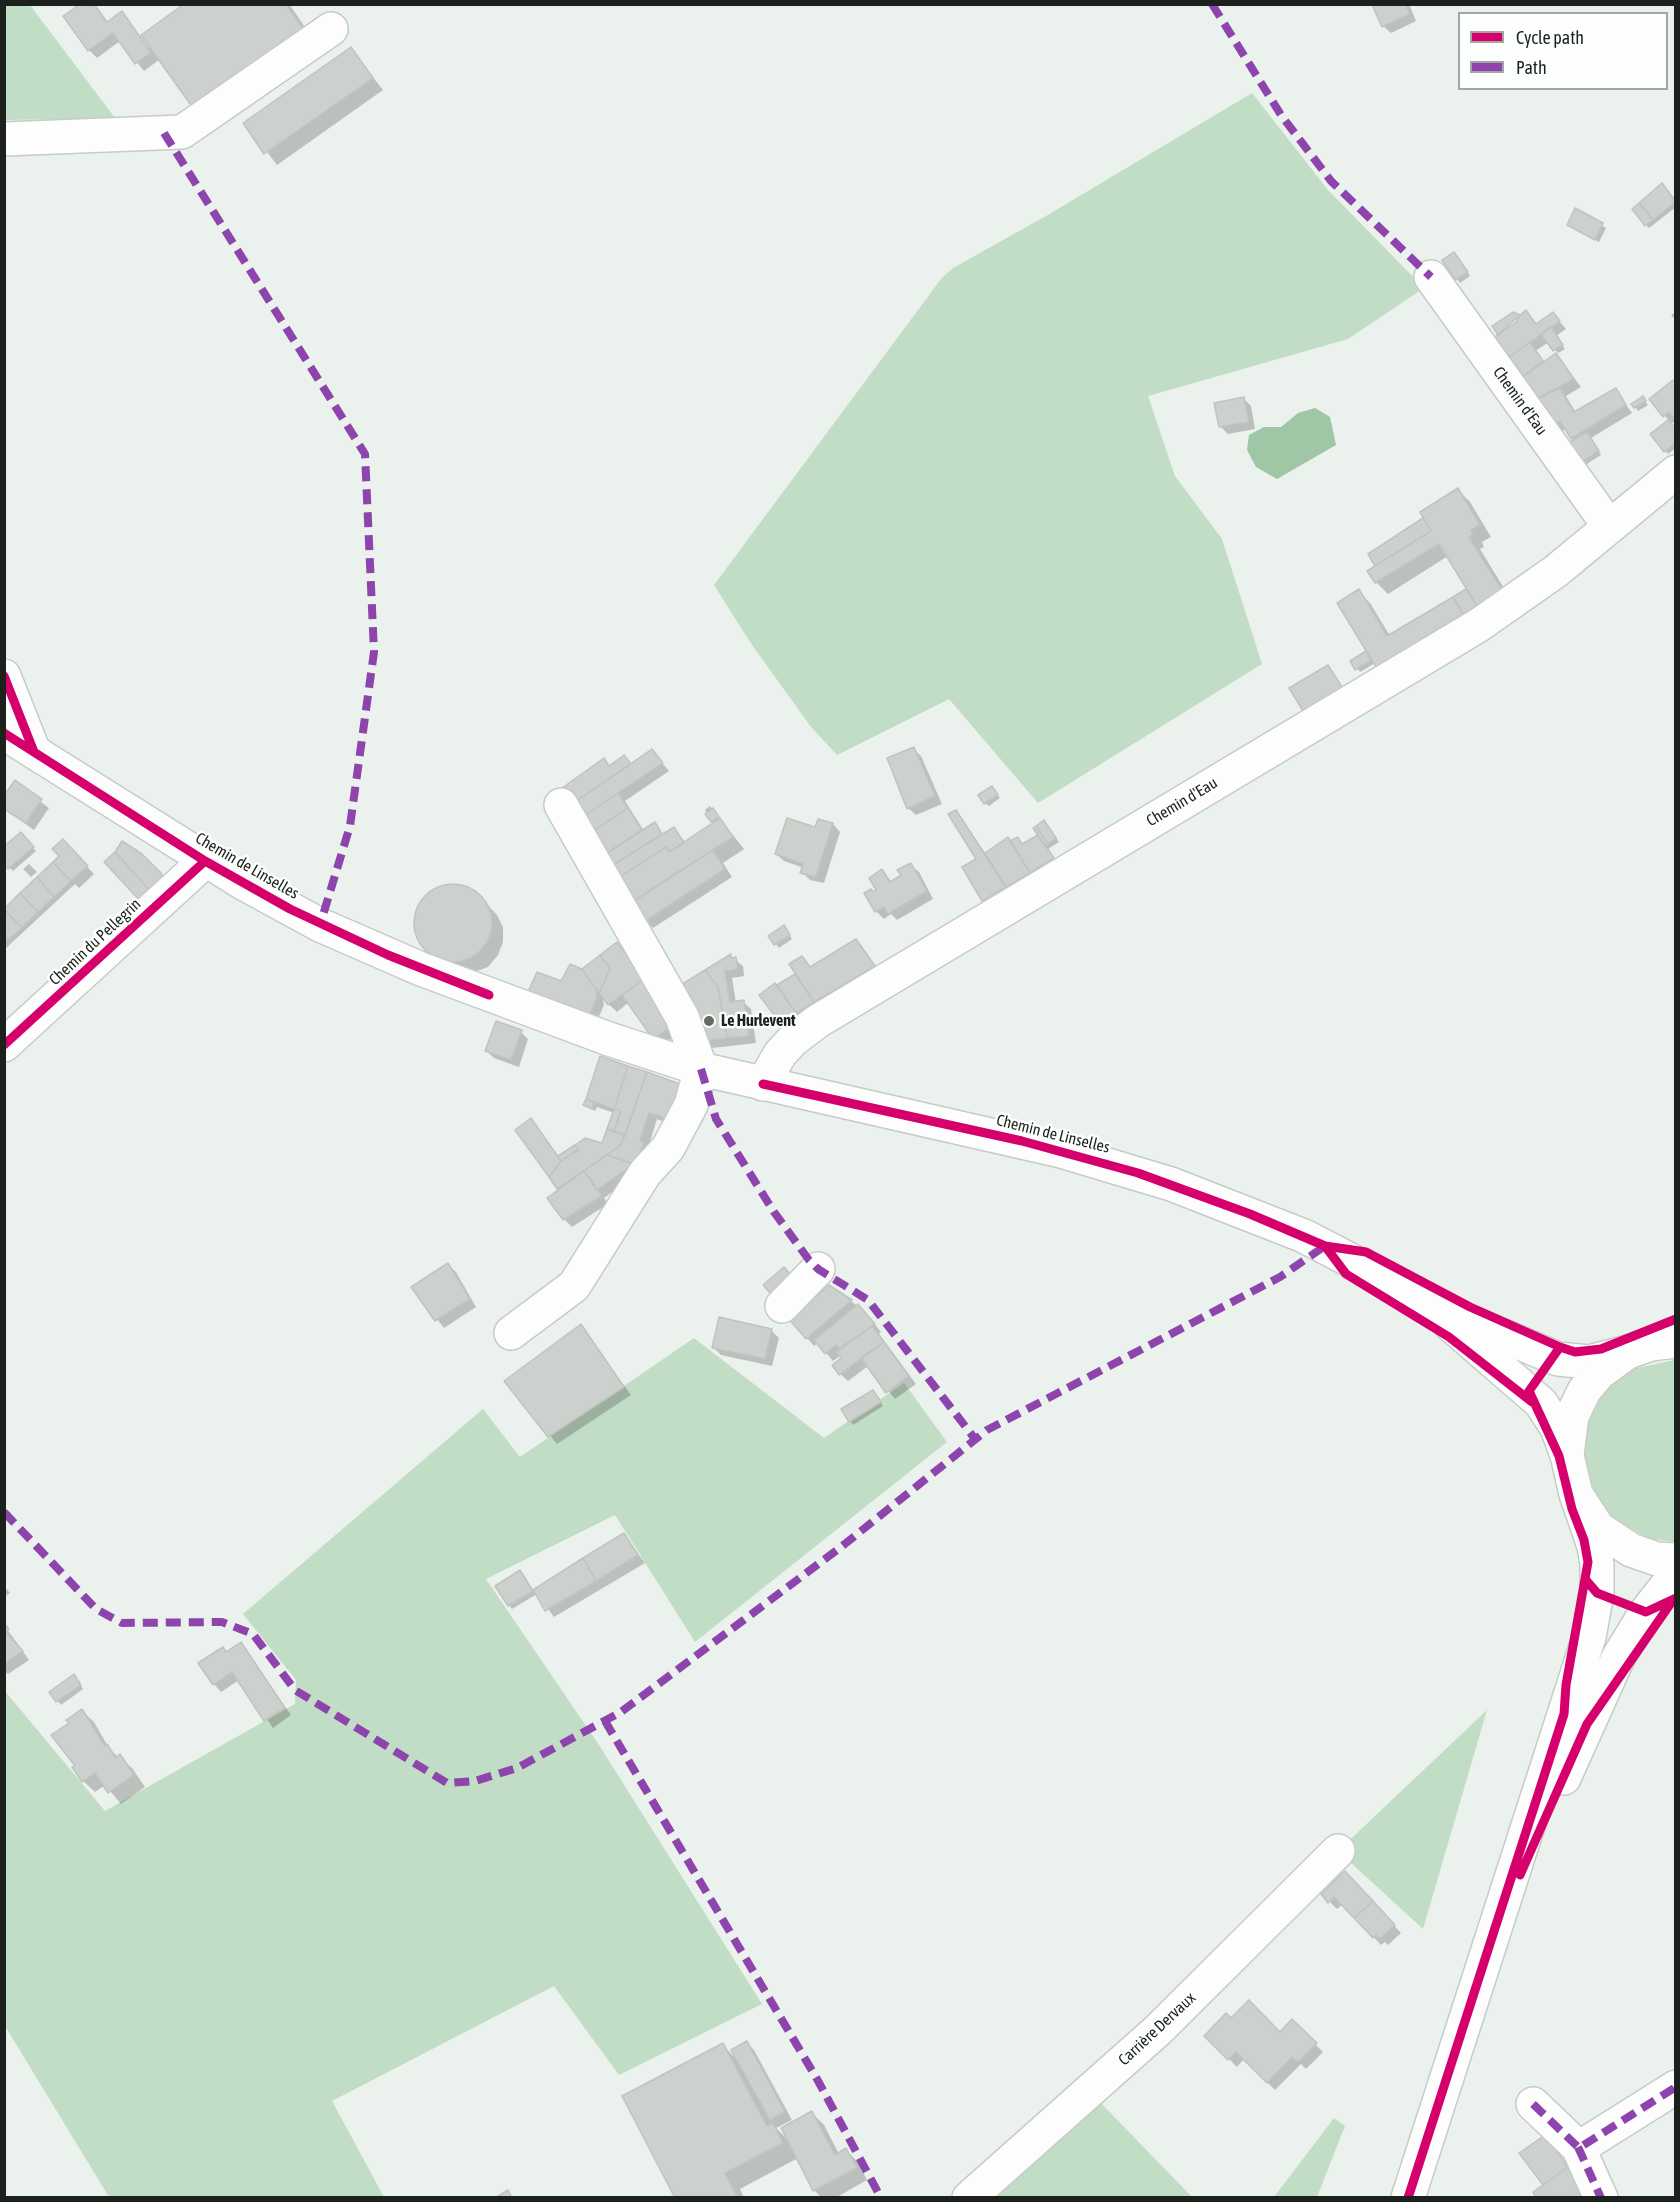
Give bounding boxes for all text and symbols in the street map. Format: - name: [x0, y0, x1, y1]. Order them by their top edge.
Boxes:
- legend: [1458, 12, 1668, 90]
- text: Cycle path: [1516, 27, 1584, 48]
- text: Path: [1516, 57, 1547, 78]
- street label: Chemin d'Eau: [1489, 363, 1551, 439]
- street label: Chemin d'Eau: [1143, 773, 1221, 831]
- street label: Chemin de Linselles: [192, 829, 302, 903]
- street label: Chemin du Pellegrin: [45, 895, 145, 989]
- place label: Le Hurlevent: [721, 1011, 796, 1031]
- marker: Le Hurlevent: [702, 1014, 716, 1028]
- street label: Chemin de Linselles: [994, 1111, 1112, 1157]
- street label: Carrière Dervaux: [1115, 1988, 1199, 2070]

